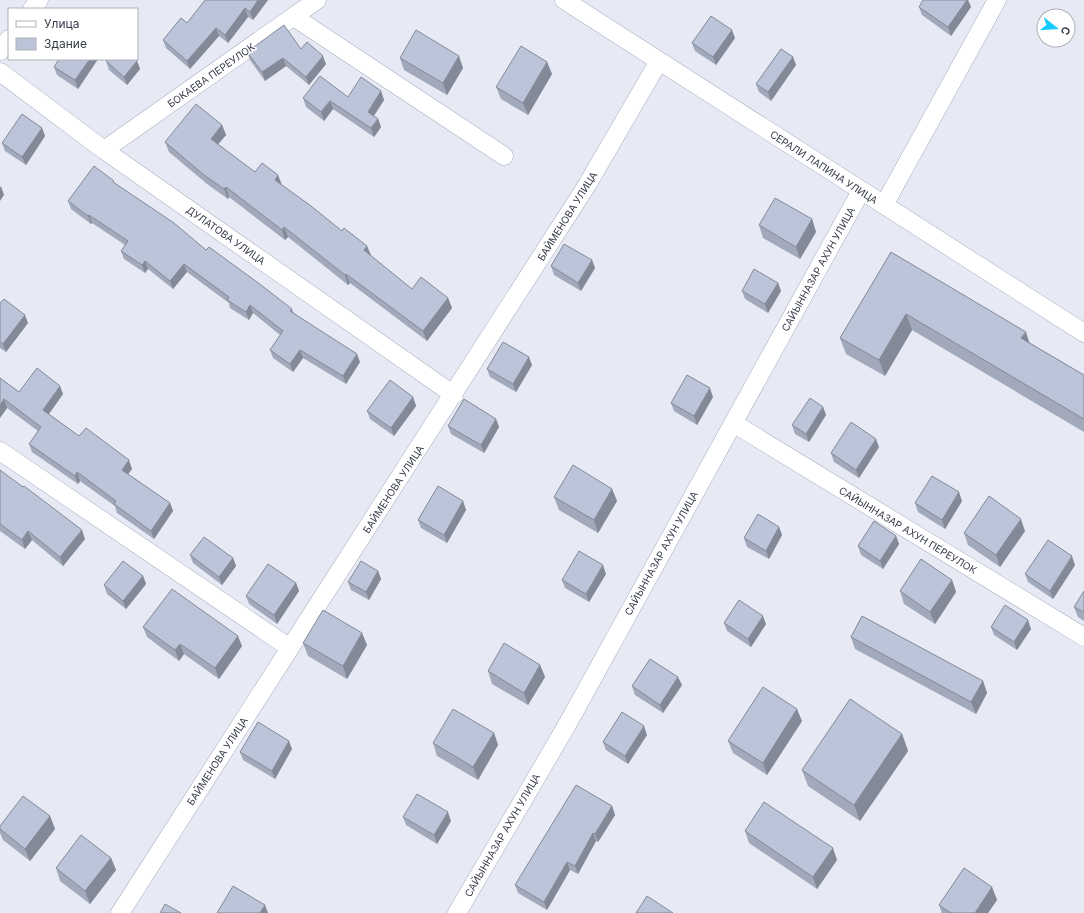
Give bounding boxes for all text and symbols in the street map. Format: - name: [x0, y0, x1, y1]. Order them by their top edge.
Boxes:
- legend: [8, 8, 138, 60]
- north arrow: [1036, 8, 1076, 48]
- text: Улица: [44, 16, 79, 31]
- text: С: [1058, 25, 1073, 37]
- text: Здание: [44, 36, 87, 51]
- street label: БОКАЕВА ПЕРЕУЛОК: [165, 40, 257, 110]
- street label: СЕРАЛИ ЛАПИНА УЛИЦА: [768, 128, 880, 206]
- street label: БАЙМЕНОВА УЛИЦА: [534, 169, 599, 263]
- street label: ДУЛАТОВА УЛИЦА: [184, 203, 268, 267]
- street label: САЙЫННАЗАР АХУН УЛИЦА: [778, 204, 857, 333]
- street label: БАЙМЕНОВА УЛИЦА: [359, 442, 426, 535]
- street label: САЙЫННАЗАР АХУН ПЕРЕУЛОК: [837, 483, 980, 576]
- street label: САЙЫННАЗАР АХУН УЛИЦА: [621, 488, 700, 617]
- street label: БАЙМЕНОВА УЛИЦА: [183, 714, 250, 807]
- street label: САЙЫННАЗАР АХУН УЛИЦА: [461, 771, 542, 899]

